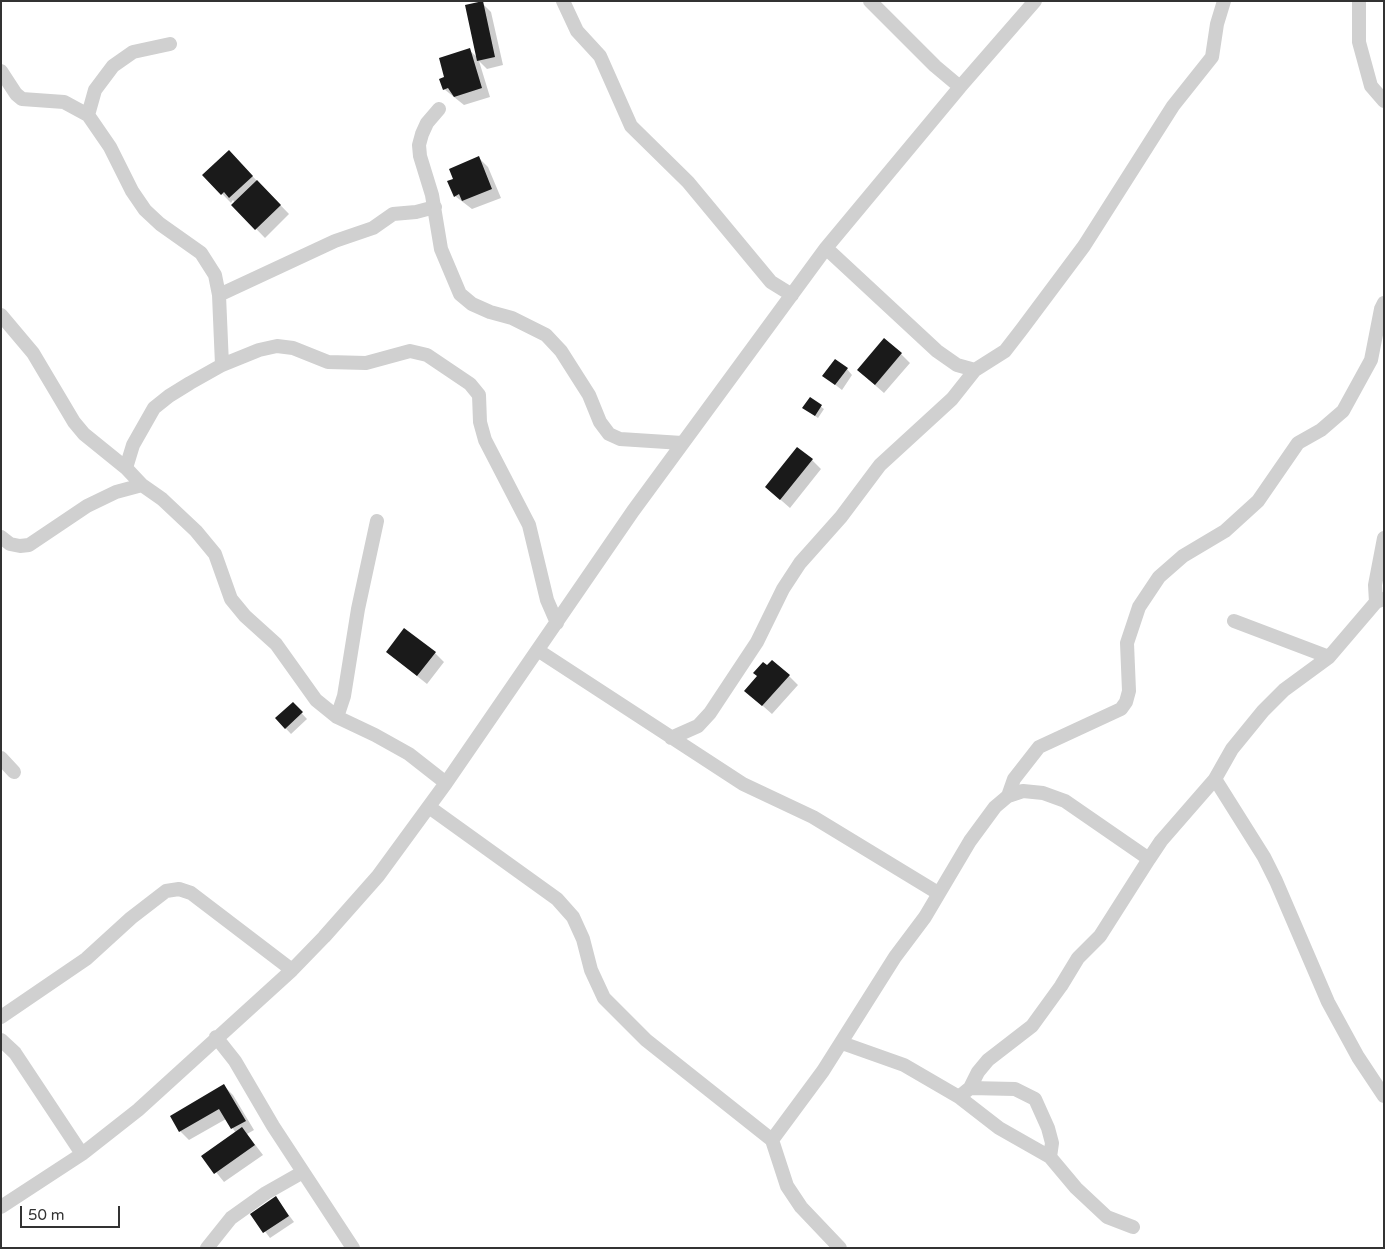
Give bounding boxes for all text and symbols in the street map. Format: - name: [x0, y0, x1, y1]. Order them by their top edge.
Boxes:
- scale bar: [22, 1196, 122, 1228]
- text: 50 m: [28, 1206, 65, 1224]

